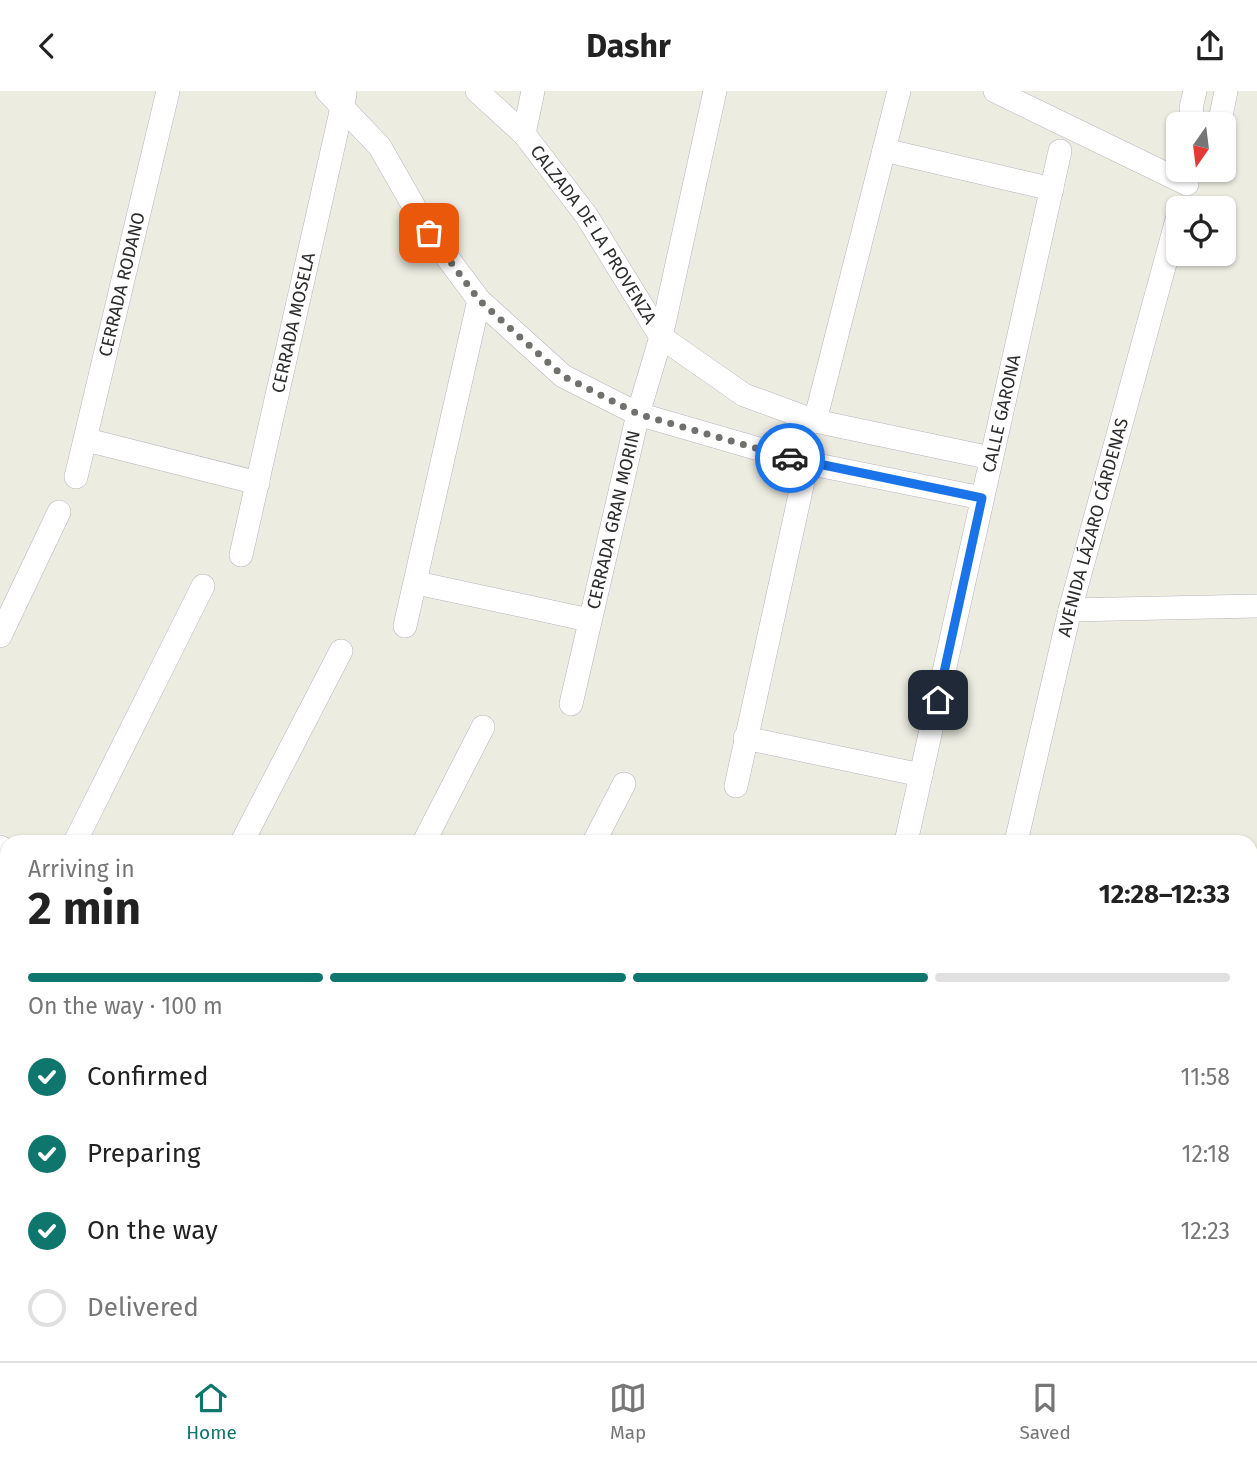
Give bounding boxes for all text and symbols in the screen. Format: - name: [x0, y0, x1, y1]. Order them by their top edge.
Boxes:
- icon: back: [28, 27, 66, 65]
- text: Dashr: [586, 27, 671, 65]
- icon: share: [1191, 27, 1229, 65]
- north arrow: [1166, 112, 1236, 182]
- map controls: [1166, 112, 1236, 266]
- street label: CALZADA DE LA PROVENZA: [525, 141, 662, 329]
- button: locate: [1166, 196, 1236, 266]
- pin: [399, 203, 459, 263]
- street label: CERRADA RODANO: [94, 210, 150, 359]
- icon: bag: [410, 214, 448, 252]
- street label: CERRADA MOSELA: [267, 250, 320, 395]
- street label: CALLE GARONA: [978, 352, 1025, 475]
- street label: AVENIDA LÁZARO CÁRDENAS: [1053, 415, 1133, 639]
- courier: [755, 423, 825, 493]
- street label: CERRADA GRAN MORIN: [582, 428, 645, 611]
- icon: car: [771, 439, 809, 477]
- pin: [908, 670, 968, 730]
- icon: home: [919, 681, 957, 719]
- text: Arriving in: [28, 855, 135, 883]
- text: 12:28–12:33: [1099, 879, 1230, 910]
- text: 2 min: [28, 881, 141, 936]
- text: On the way · 100 m: [28, 992, 223, 1020]
- icon: check: [28, 1058, 66, 1096]
- text: Confirmed: [87, 1061, 208, 1092]
- text: 11:58: [1181, 1063, 1230, 1091]
- icon: check: [28, 1135, 66, 1173]
- text: Preparing: [87, 1138, 200, 1169]
- text: 12:18: [1181, 1140, 1230, 1168]
- icon: check: [28, 1212, 66, 1250]
- text: On the way: [87, 1215, 218, 1246]
- text: 12:23: [1180, 1217, 1230, 1245]
- text: Delivered: [87, 1292, 199, 1323]
- tab: Home: [186, 1379, 237, 1444]
- tab: Map: [609, 1379, 647, 1444]
- tab: Saved: [1019, 1379, 1071, 1444]

